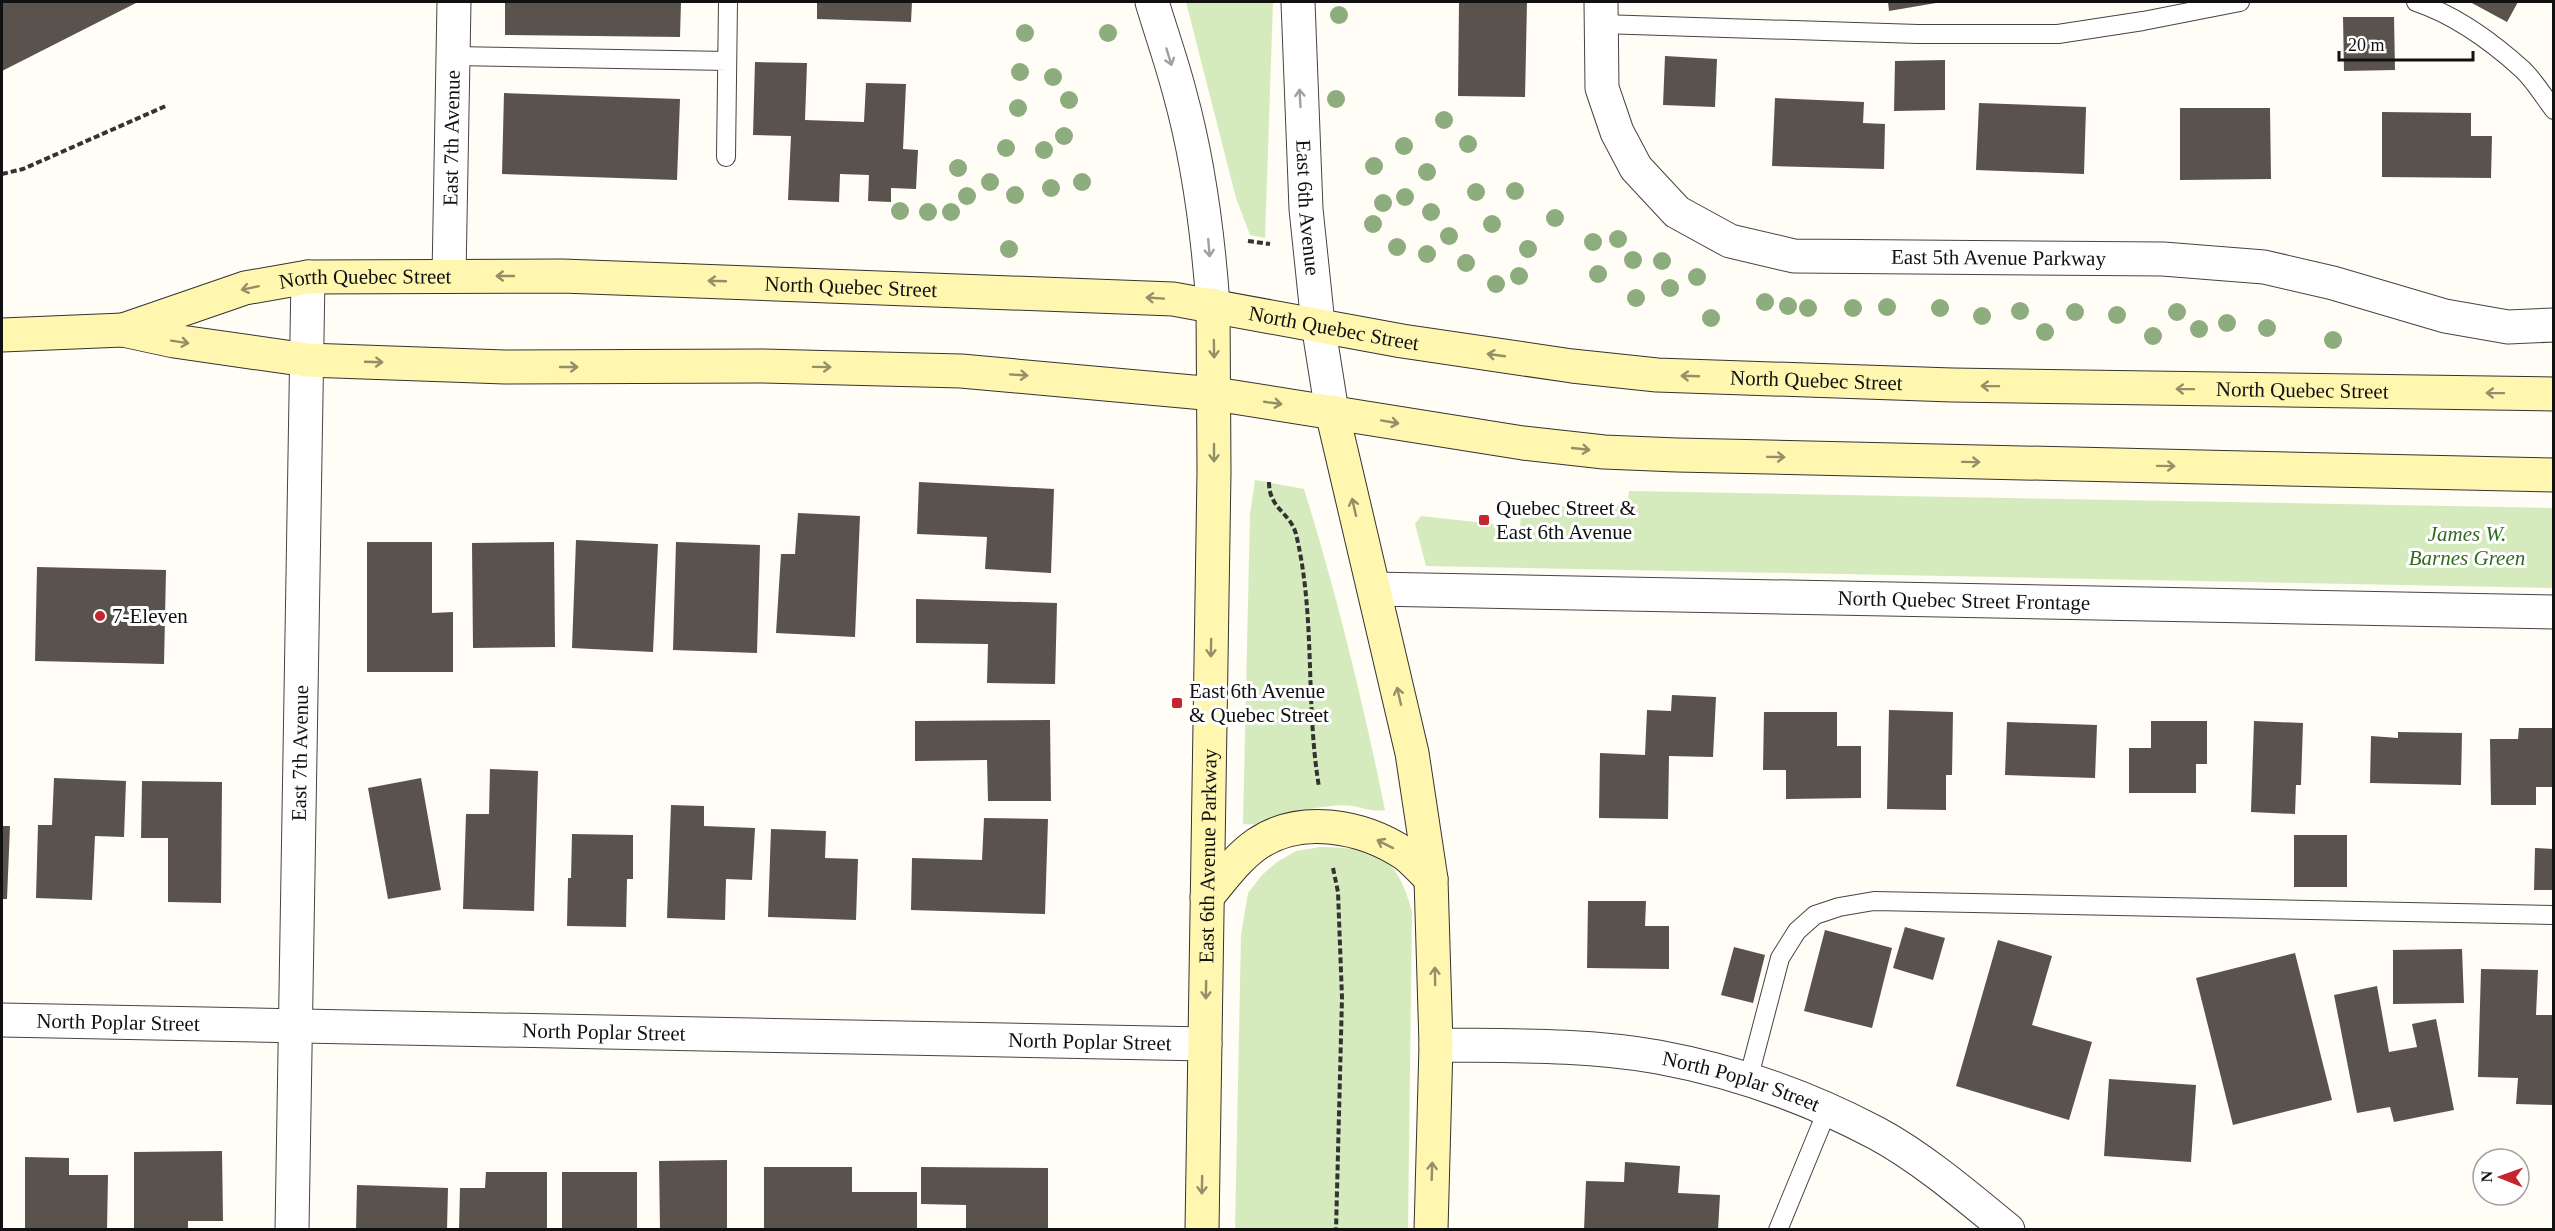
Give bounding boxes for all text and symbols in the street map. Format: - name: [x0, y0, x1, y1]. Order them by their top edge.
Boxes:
- scale bar: [2339, 24, 2472, 62]
- text: 20 m: [2348, 35, 2385, 55]
- one-way arrow: [1164, 47, 1175, 66]
- street label: East 7th Avenue: [438, 70, 465, 206]
- one-way arrow: [1295, 89, 1306, 109]
- street label: East 6th Avenue: [1291, 139, 1325, 277]
- one-way arrow: [1204, 237, 1215, 257]
- street label: East 5th Avenue Parkway: [1891, 245, 2107, 271]
- street label: North Quebec Street: [277, 264, 452, 294]
- one-way arrow: [496, 270, 516, 282]
- street label: North Quebec Street: [764, 272, 938, 302]
- one-way arrow: [707, 276, 727, 287]
- one-way arrow: [241, 282, 260, 294]
- one-way arrow: [1146, 292, 1166, 303]
- street label: North Quebec Street: [1247, 301, 1421, 355]
- one-way arrow: [170, 336, 190, 347]
- one-way arrow: [1208, 339, 1220, 359]
- one-way arrow: [1487, 349, 1507, 360]
- one-way arrow: [364, 356, 384, 368]
- one-way arrow: [559, 361, 579, 373]
- one-way arrow: [811, 361, 831, 373]
- street label: North Quebec Street: [1730, 365, 1903, 395]
- one-way arrow: [1009, 370, 1029, 381]
- one-way arrow: [1681, 370, 1701, 381]
- street label: North Quebec Street: [2216, 377, 2389, 404]
- one-way arrow: [1980, 380, 2000, 392]
- one-way arrow: [2175, 383, 2195, 394]
- one-way arrow: [2486, 387, 2506, 399]
- one-way arrow: [1262, 397, 1282, 408]
- one-way arrow: [1380, 416, 1399, 427]
- one-way arrow: [1208, 442, 1220, 462]
- one-way arrow: [1571, 444, 1591, 455]
- one-way arrow: [1766, 451, 1786, 463]
- one-way arrow: [1961, 456, 1981, 467]
- one-way arrow: [2156, 460, 2176, 472]
- place label: Quebec Street & East 6th Avenue: [1496, 496, 1636, 544]
- one-way arrow: [1348, 497, 1359, 517]
- marker: Quebec Street & East 6th Avenue: [1477, 513, 1491, 527]
- park label: James W. Barnes Green: [2409, 522, 2525, 570]
- street label: North Quebec Street Frontage: [1837, 586, 2090, 615]
- place label: 7-Eleven: [112, 604, 188, 628]
- marker: 7-Eleven: [93, 609, 107, 623]
- one-way arrow: [1205, 637, 1217, 657]
- place label: East 6th Avenue & Quebec Street: [1189, 679, 1329, 727]
- street label: East 7th Avenue: [287, 685, 313, 821]
- one-way arrow: [1392, 687, 1404, 706]
- marker: East 6th Avenue & Quebec Street: [1170, 696, 1184, 710]
- street label: East 6th Avenue Parkway: [1194, 748, 1222, 964]
- one-way arrow: [1377, 837, 1395, 849]
- one-way arrow: [1429, 967, 1440, 987]
- one-way arrow: [1200, 979, 1212, 999]
- street label: North Poplar Street: [36, 1009, 200, 1036]
- street label: North Poplar Street: [522, 1018, 686, 1046]
- street label: North Poplar Street: [1008, 1028, 1172, 1055]
- street label: North Poplar Street: [1660, 1046, 1823, 1117]
- north arrow: [2471, 1147, 2531, 1207]
- one-way arrow: [1427, 1162, 1438, 1182]
- text: N: [2478, 1170, 2495, 1183]
- one-way arrow: [1197, 1174, 1208, 1194]

